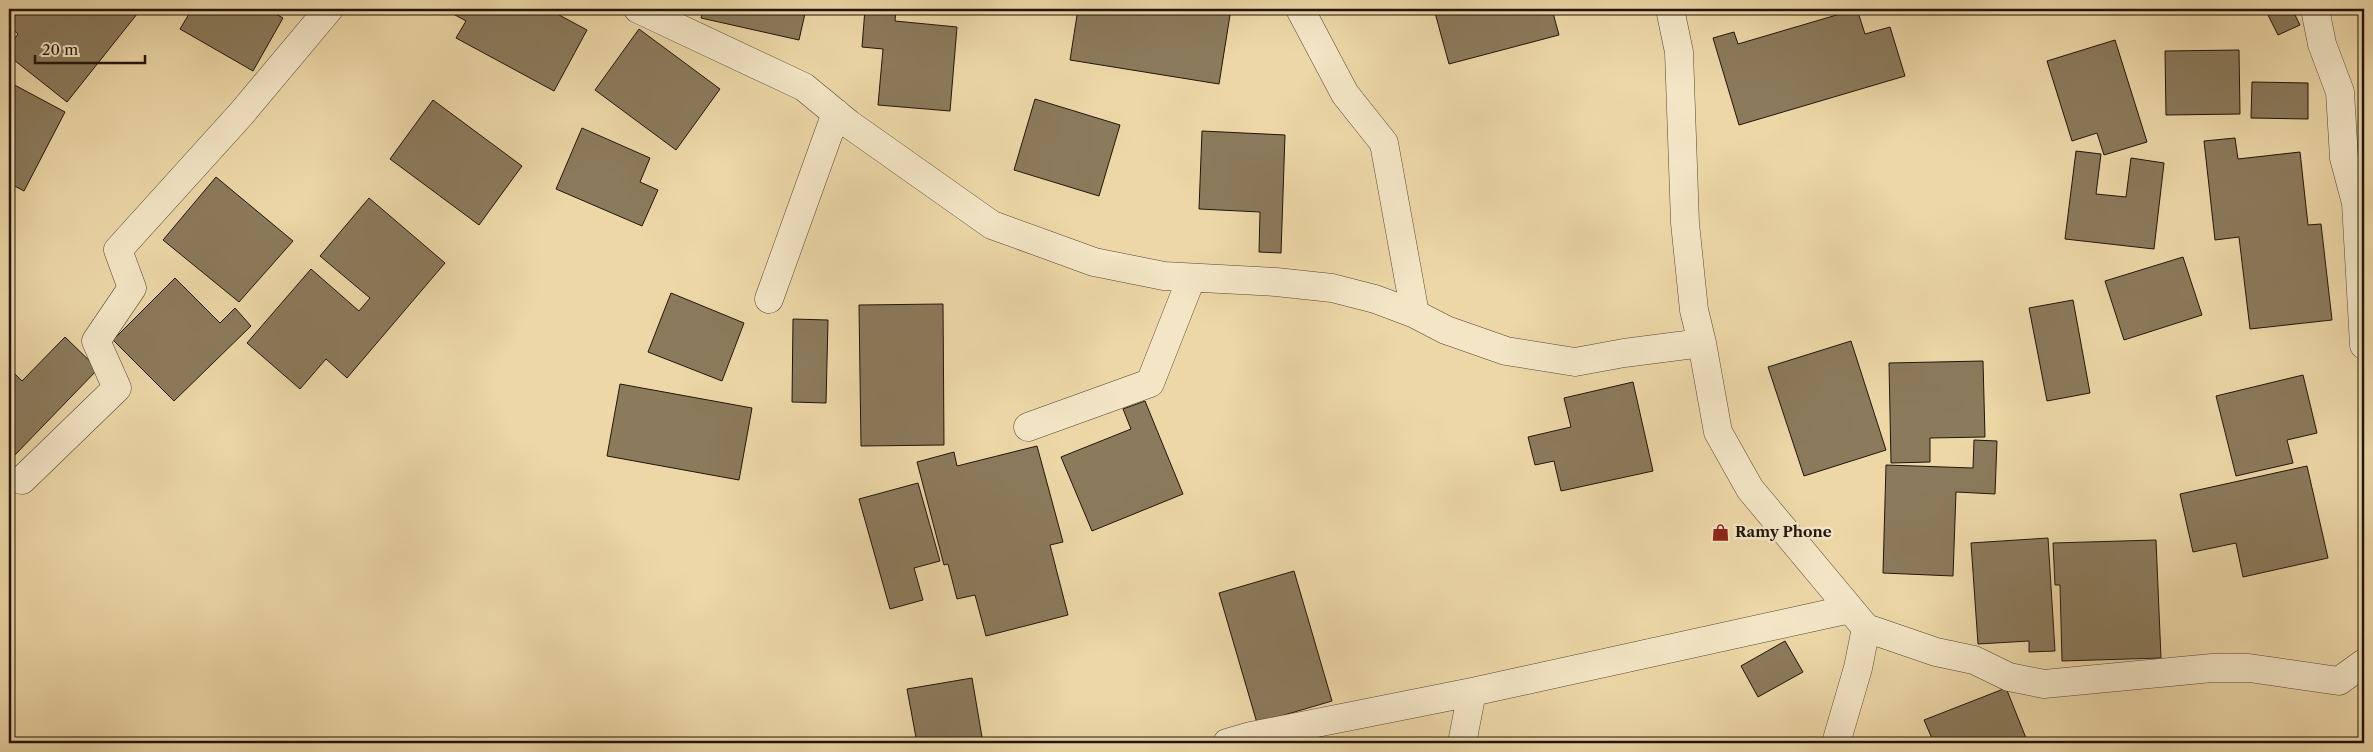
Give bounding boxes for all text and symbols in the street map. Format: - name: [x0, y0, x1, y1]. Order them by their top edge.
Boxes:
- scale bar: [35, 32, 145, 64]
- text: 20 m: [42, 40, 78, 59]
- shop icon: Ramy Phone: [1711, 522, 1731, 542]
- place label: Ramy Phone: [1735, 522, 1832, 541]

